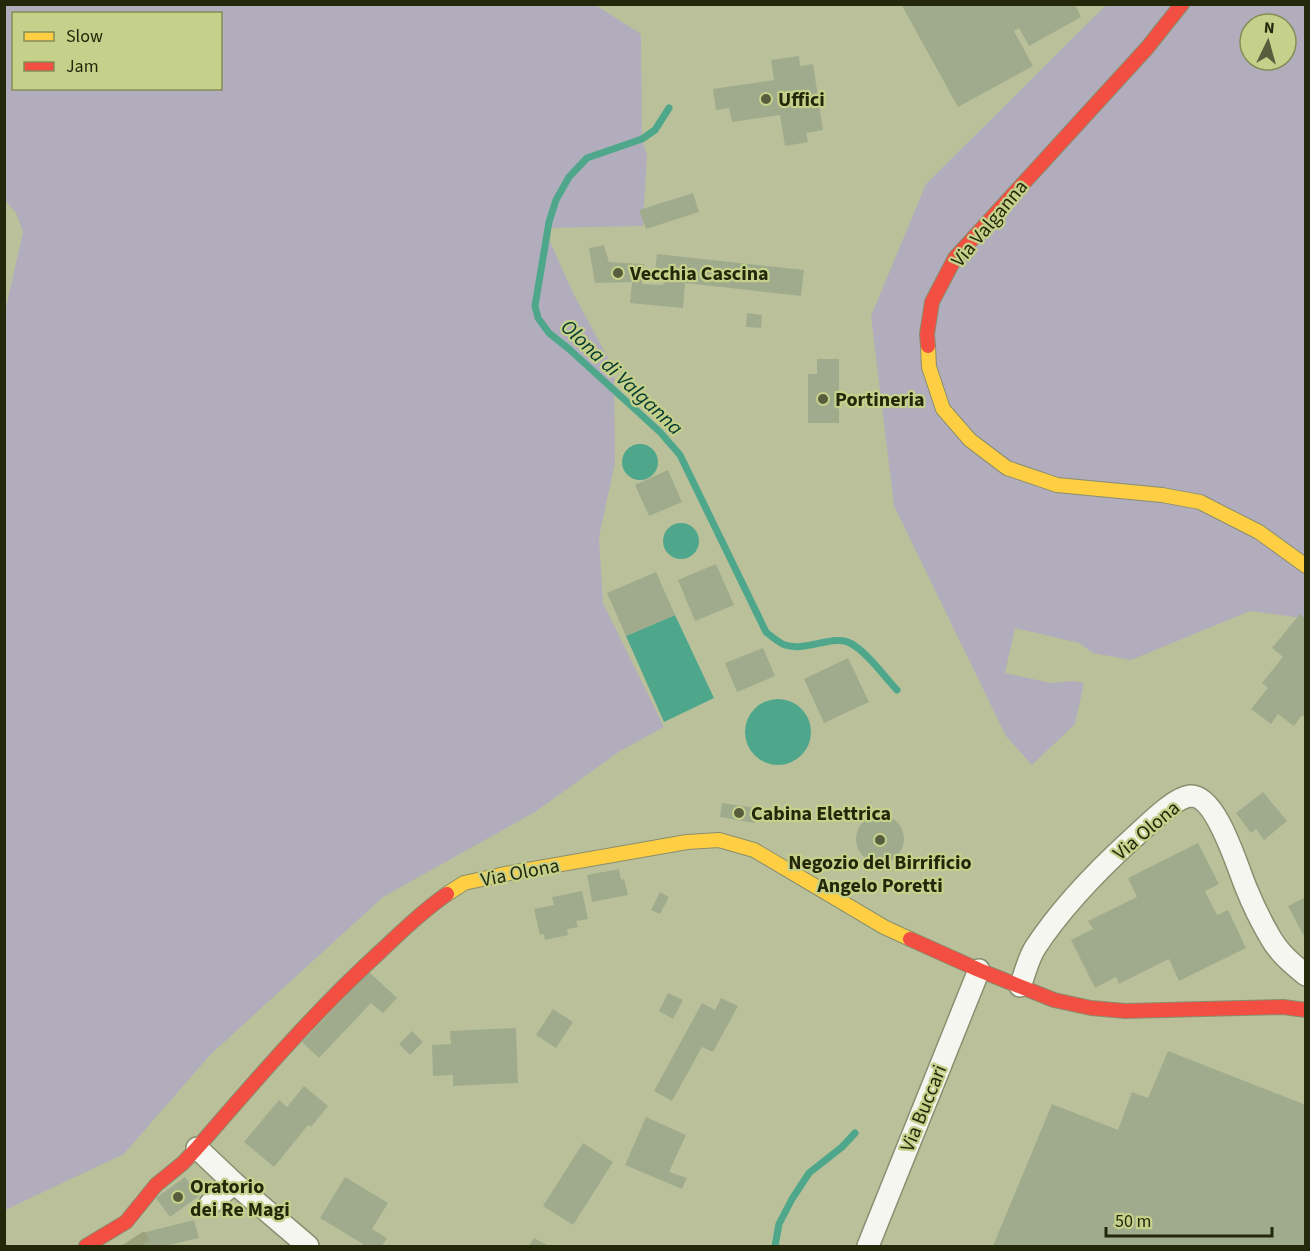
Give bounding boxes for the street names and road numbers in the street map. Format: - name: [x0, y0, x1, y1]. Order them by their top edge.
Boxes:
- street label: Via Valganna: [945, 174, 1035, 273]
- street label: Via Olona: [1107, 794, 1186, 867]
- street label: Via Olona: [478, 852, 562, 894]
- street label: Via Buccari: [894, 1061, 954, 1156]

